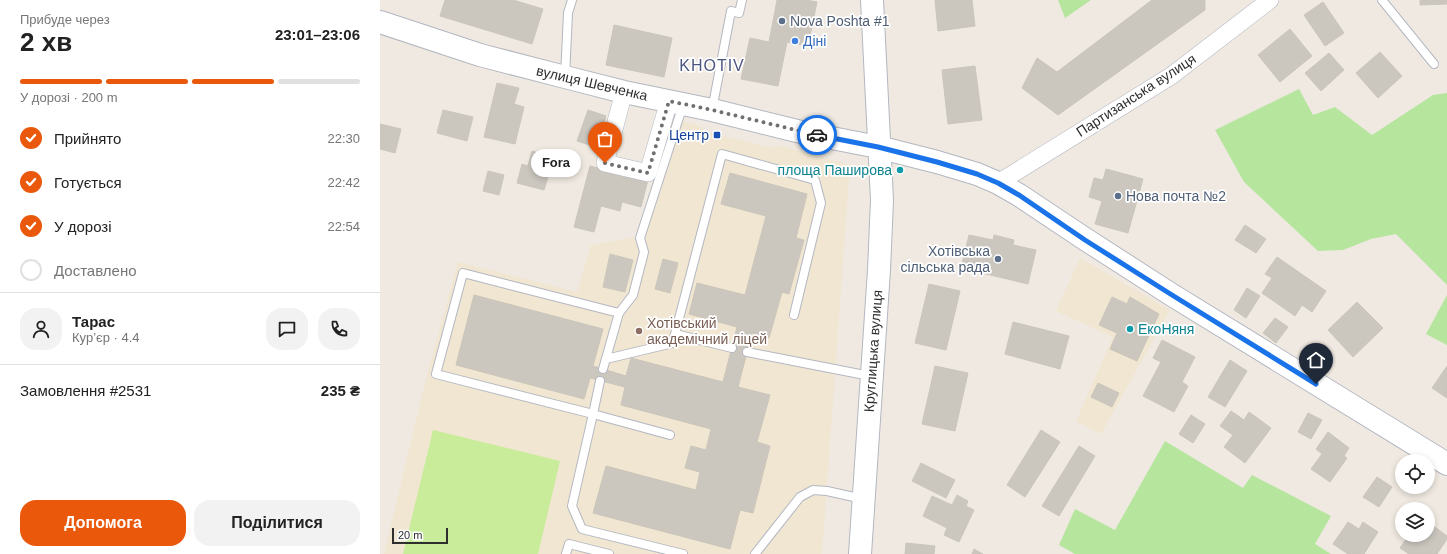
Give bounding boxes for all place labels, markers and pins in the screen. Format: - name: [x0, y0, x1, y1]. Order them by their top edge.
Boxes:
- place label: Nova Poshta #1: [790, 13, 890, 29]
- marker: Nova Poshta #1: [777, 16, 787, 26]
- place label: Діні: [803, 33, 826, 49]
- marker: Діні: [790, 36, 800, 46]
- pin: [588, 122, 622, 163]
- place label: Центр: [669, 127, 709, 143]
- marker: Центр: [712, 130, 722, 140]
- callout: Fora: [531, 149, 581, 177]
- place label: площа Паширова: [778, 162, 892, 178]
- marker: площа Паширова: [895, 165, 905, 175]
- place label: Нова почта №2: [1126, 188, 1226, 204]
- marker: Нова почта №2: [1113, 191, 1123, 201]
- place label: Хотівська сільська рада: [900, 243, 990, 275]
- marker: Хотівська сільська рада: [993, 254, 1003, 264]
- place label: Хотівський академічний ліцей: [647, 315, 767, 347]
- place label: ЕкоНяня: [1138, 321, 1194, 337]
- marker: ЕкоНяня: [1125, 324, 1135, 334]
- marker: Хотівський академічний ліцей: [634, 326, 644, 336]
- pin: [1299, 343, 1333, 384]

